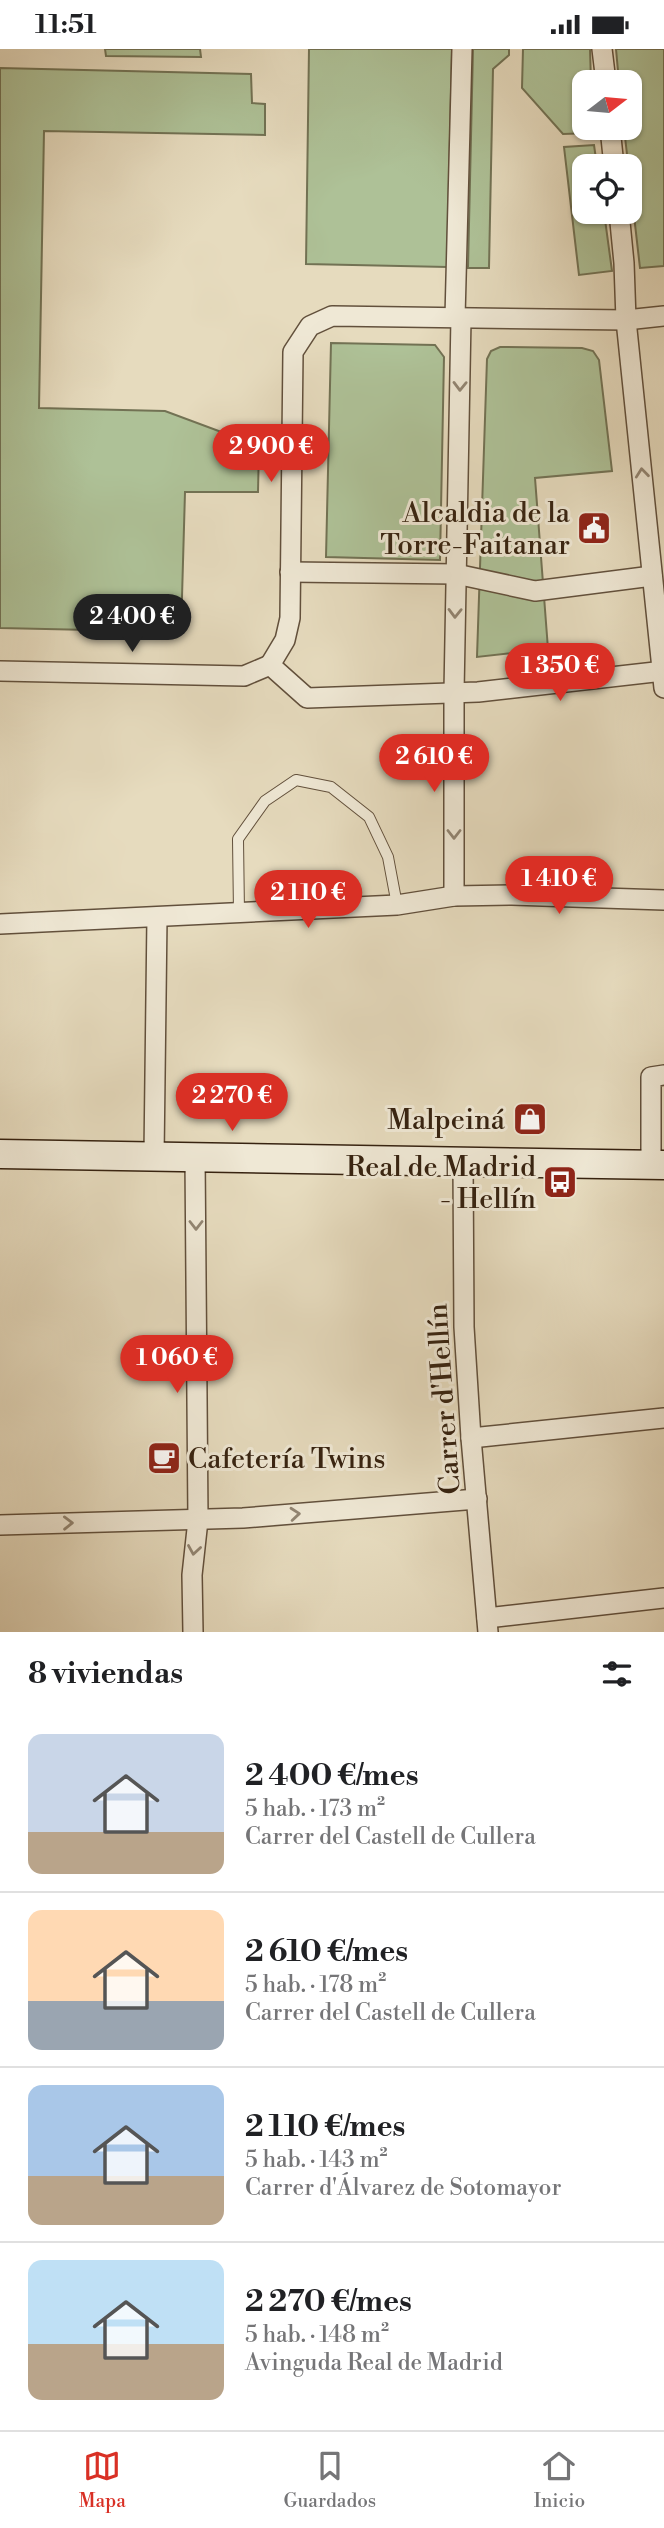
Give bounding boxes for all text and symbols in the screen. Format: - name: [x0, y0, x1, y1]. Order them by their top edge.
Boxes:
- text: 11:51: [35, 9, 97, 41]
- north arrow: [572, 70, 642, 140]
- map controls: [572, 70, 642, 224]
- button: locate: [572, 154, 642, 224]
- one-way arrow: [452, 381, 467, 392]
- pin: 2 900 €: [206, 425, 336, 484]
- text: 2 900 €: [229, 433, 313, 461]
- one-way arrow: [634, 468, 649, 479]
- place label: Alcaldia de la Torre-Faitanar: [380, 496, 571, 563]
- public building icon: Alcaldia de la Torre-Faitanar: [575, 509, 613, 547]
- pin: 2 400 €: [67, 595, 197, 654]
- text: 2 400 €: [89, 603, 175, 631]
- one-way arrow: [448, 608, 463, 619]
- pin: 1 350 €: [495, 643, 625, 703]
- text: 1 350 €: [521, 652, 599, 680]
- pin: 2 610 €: [369, 735, 499, 794]
- text: 2 610 €: [395, 743, 473, 771]
- one-way arrow: [446, 829, 462, 840]
- pin: 1 410 €: [494, 857, 624, 916]
- text: 1 410 €: [521, 865, 597, 893]
- pin: 2 110 €: [243, 871, 373, 930]
- text: 2 110 €: [270, 879, 346, 907]
- pin: 2 270 €: [167, 1073, 297, 1133]
- text: 2 270 €: [192, 1082, 272, 1110]
- shop icon: Malpeiná: [511, 1100, 549, 1138]
- place label: Malpeiná: [387, 1103, 506, 1138]
- place label: Real de Madrid - Hellín: [346, 1150, 536, 1217]
- bus stop icon: Real de Madrid - Hellín: [541, 1163, 579, 1201]
- one-way arrow: [188, 1220, 204, 1231]
- street label: Carrer d'Hellín: [420, 1302, 469, 1495]
- pin: 1 060 €: [112, 1335, 242, 1395]
- text: 1 060 €: [136, 1344, 218, 1372]
- cafe icon: Cafetería Twins: [145, 1439, 183, 1477]
- place label: Cafetería Twins: [188, 1442, 385, 1477]
- one-way arrow: [290, 1507, 301, 1522]
- one-way arrow: [63, 1516, 74, 1531]
- one-way arrow: [187, 1545, 202, 1556]
- text: 8 viviendas: [28, 1655, 183, 1693]
- icon: filters: [598, 1655, 636, 1693]
- text: 2 400 €/mes: [245, 1757, 419, 1795]
- icon: home: [84, 1762, 168, 1846]
- text: 5 hab. · 173 m²: [245, 1795, 385, 1823]
- text: Carrer del Castell de Cullera: [245, 1823, 536, 1851]
- text: 2 610 €/mes: [245, 1933, 408, 1971]
- icon: home: [84, 1938, 168, 2022]
- text: 5 hab. · 178 m²: [245, 1971, 386, 1999]
- text: Carrer del Castell de Cullera: [245, 1999, 536, 2027]
- text: 2 110 €/mes: [245, 2108, 405, 2146]
- icon: home: [84, 2113, 168, 2197]
- text: 5 hab. · 143 m²: [245, 2146, 388, 2174]
- text: Carrer d'Álvarez de Sotomayor: [245, 2174, 561, 2202]
- text: 2 270 €/mes: [245, 2283, 412, 2321]
- icon: home: [84, 2288, 168, 2372]
- text: 5 hab. · 148 m²: [245, 2321, 389, 2349]
- text: Avinguda Real de Madrid: [245, 2349, 503, 2377]
- tab: Mapa: [79, 2447, 126, 2513]
- tab: Guardados: [283, 2447, 376, 2513]
- tab: Inicio: [534, 2447, 585, 2513]

